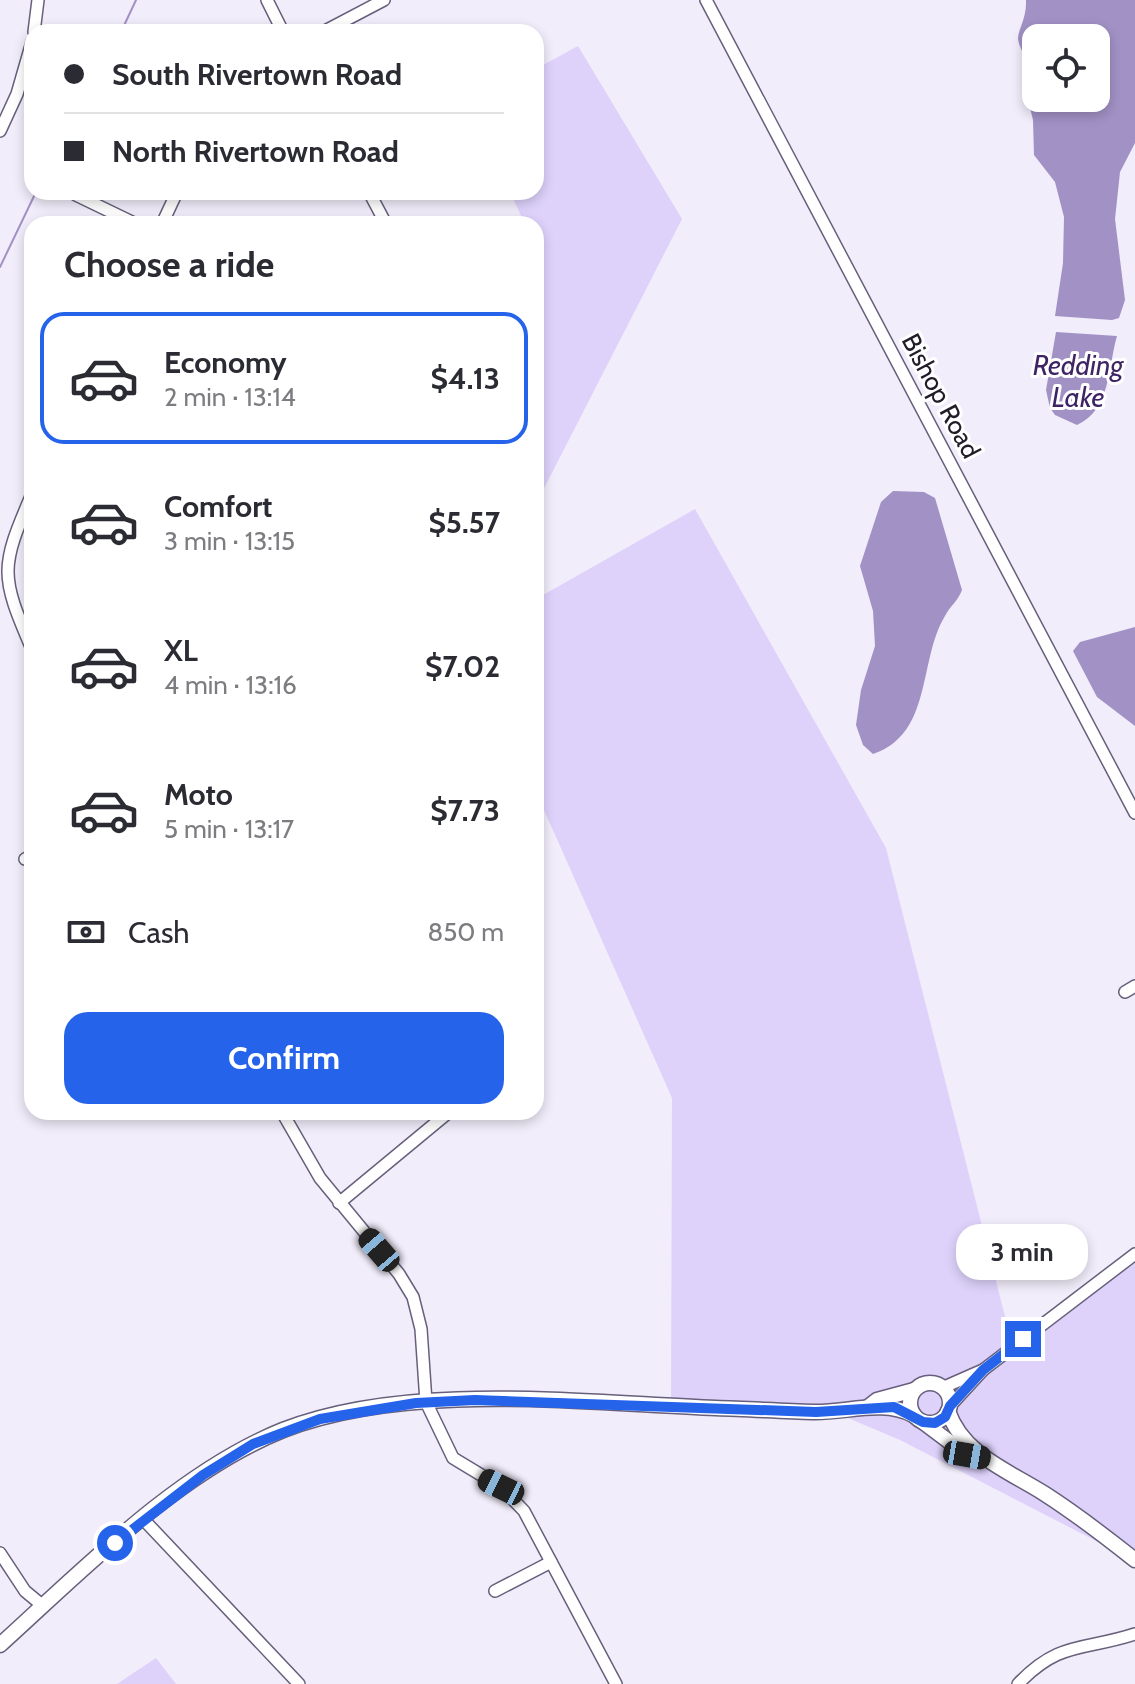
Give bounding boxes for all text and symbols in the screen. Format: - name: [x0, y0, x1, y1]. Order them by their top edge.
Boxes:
- map controls: [1022, 24, 1110, 112]
- button: locate: [1022, 24, 1110, 112]
- text: South Rivertown Road: [112, 56, 402, 93]
- text: North Rivertown Road: [112, 133, 399, 170]
- text: Choose a ride: [64, 242, 274, 286]
- street label: Bishop Road: [895, 328, 987, 464]
- icon: car: [68, 342, 140, 414]
- text: Economy: [164, 344, 287, 381]
- water label: Redding Lake: [1033, 348, 1124, 414]
- text: $4.13: [431, 360, 500, 397]
- text: 2 min · 13:14: [164, 381, 296, 413]
- icon: car: [68, 486, 140, 558]
- text: Comfort: [164, 488, 272, 525]
- text: $5.57: [428, 504, 500, 541]
- text: 3 min · 13:15: [164, 525, 295, 557]
- icon: car: [68, 630, 140, 702]
- text: XL: [164, 632, 198, 669]
- text: $7.02: [425, 648, 500, 685]
- text: 4 min · 13:16: [164, 669, 297, 701]
- icon: car: [68, 774, 140, 846]
- text: Moto: [164, 776, 233, 813]
- text: $7.73: [430, 792, 500, 829]
- text: 5 min · 13:17: [164, 813, 294, 845]
- icon: cash: [64, 910, 108, 954]
- text: Cash: [128, 914, 190, 951]
- text: 850 m: [427, 916, 504, 948]
- button: Confirm: [64, 1012, 504, 1104]
- callout: 3 min: [957, 1223, 1089, 1279]
- car: [354, 1224, 404, 1276]
- text: 3 min: [990, 1236, 1054, 1268]
- route end: [1005, 1321, 1041, 1357]
- car: [941, 1439, 993, 1471]
- car: [474, 1466, 528, 1508]
- route start: [97, 1525, 133, 1561]

